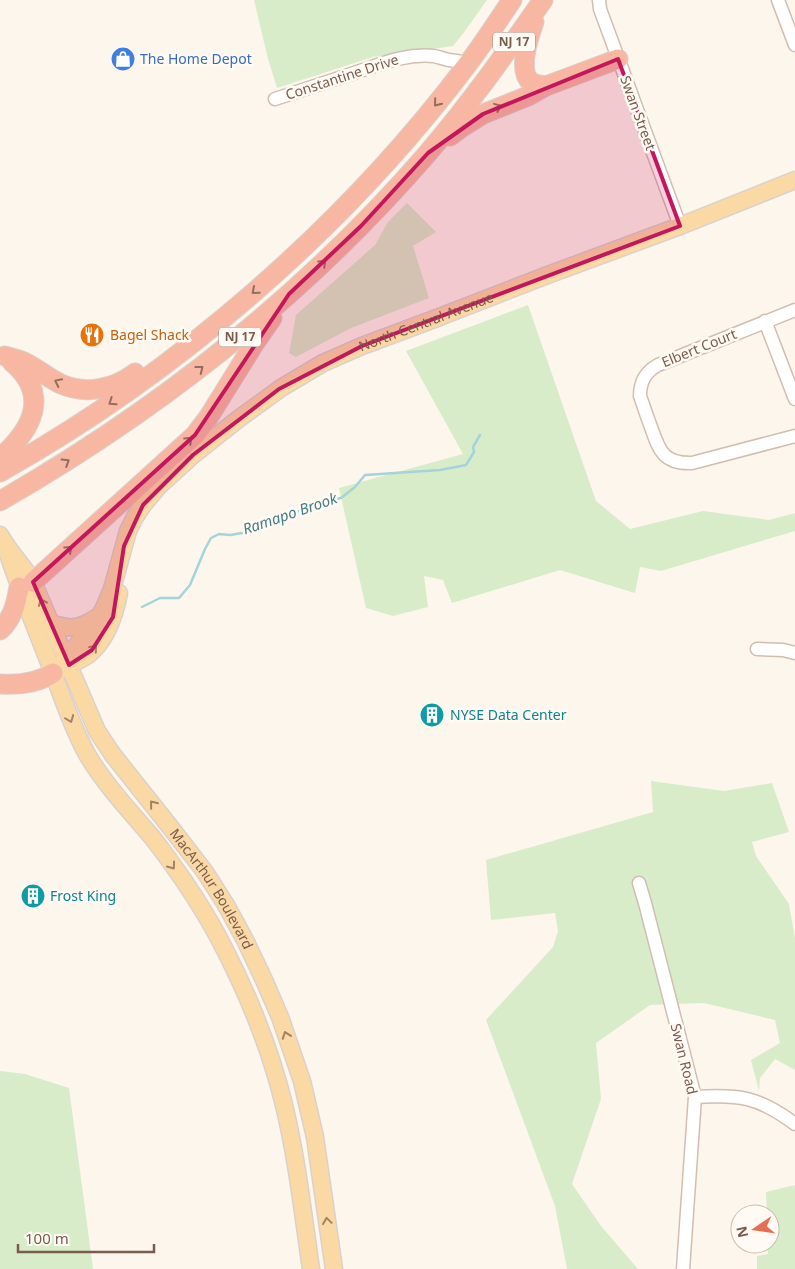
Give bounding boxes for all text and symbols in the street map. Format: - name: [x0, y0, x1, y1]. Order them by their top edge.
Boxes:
- road number: NJ 17: [493, 32, 535, 52]
- shop icon: The Home Depot: [110, 46, 136, 72]
- place label: The Home Depot: [140, 49, 252, 68]
- street label: Constantine Drive: [283, 49, 401, 104]
- street label: Swan Street: [616, 73, 661, 153]
- one-way arrow: [434, 97, 443, 106]
- one-way arrow: [493, 103, 502, 114]
- one-way arrow: [317, 260, 326, 269]
- one-way arrow: [252, 285, 261, 294]
- street label: North Central Avenue: [356, 287, 496, 355]
- restaurant icon: Bagel Shack: [79, 322, 105, 348]
- street label: Elbert Court: [659, 324, 739, 371]
- place label: Bagel Shack: [110, 325, 190, 344]
- road number: NJ 17: [219, 328, 261, 347]
- one-way arrow: [194, 367, 203, 375]
- one-way arrow: [54, 378, 63, 388]
- one-way arrow: [108, 396, 118, 405]
- one-way arrow: [184, 437, 193, 446]
- one-way arrow: [61, 459, 70, 468]
- water label: Ramapo Brook: [240, 487, 340, 539]
- one-way arrow: [64, 546, 73, 555]
- one-way arrow: [38, 598, 49, 607]
- one-way arrow: [88, 644, 97, 653]
- building icon: NYSE Data Center: [419, 702, 445, 728]
- place label: NYSE Data Center: [450, 705, 567, 724]
- one-way arrow: [64, 714, 75, 723]
- one-way arrow: [150, 801, 158, 810]
- street label: MacArthur Boulevard: [166, 824, 258, 952]
- one-way arrow: [167, 860, 175, 869]
- building icon: Frost King: [20, 883, 46, 909]
- place label: Frost King: [50, 886, 116, 905]
- street label: Swan Road: [666, 1021, 702, 1096]
- one-way arrow: [282, 1031, 292, 1039]
- north arrow: [730, 1204, 780, 1254]
- one-way arrow: [322, 1216, 333, 1224]
- scale bar: [18, 1222, 154, 1254]
- text: N: [731, 1224, 752, 1240]
- text: 100 m: [25, 1228, 69, 1248]

